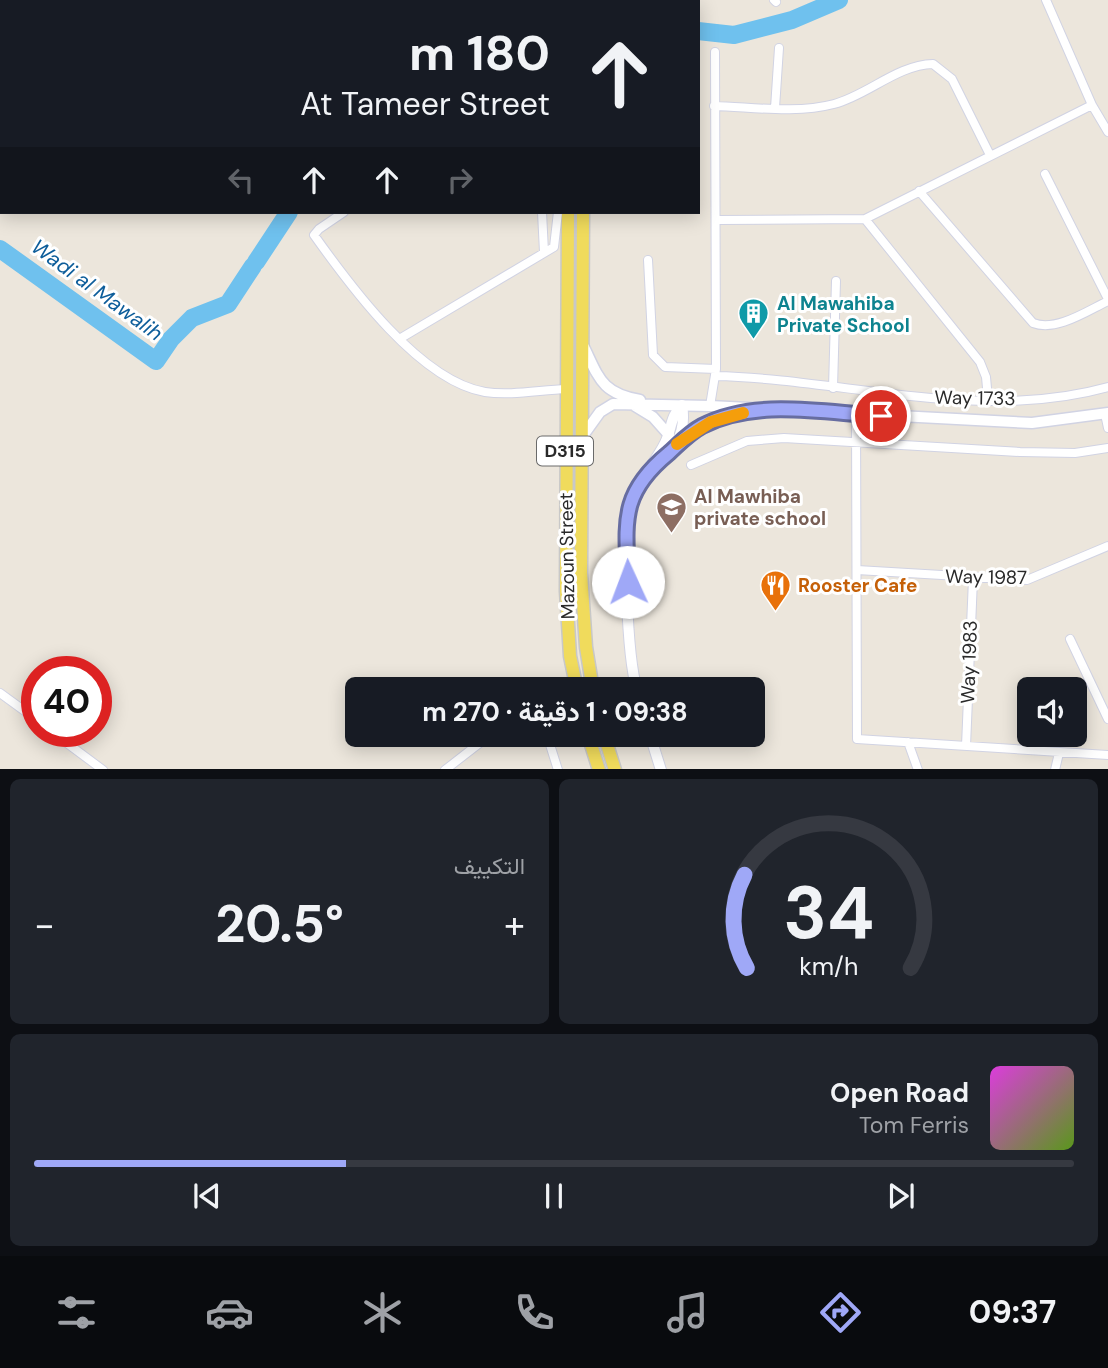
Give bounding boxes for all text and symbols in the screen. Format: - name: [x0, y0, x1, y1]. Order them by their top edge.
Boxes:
- text: 180 m: [409, 21, 550, 85]
- icon: ahead: [574, 28, 665, 119]
- text: At Tameer Street: [300, 83, 550, 125]
- icon: left: [222, 161, 260, 199]
- icon: ahead: [295, 161, 333, 199]
- icon: ahead: [368, 161, 406, 199]
- icon: right: [441, 161, 479, 199]
- water label: Wadi al Mawalih: [26, 233, 168, 347]
- place label: Al Mawahiba Private School: [777, 291, 910, 338]
- building icon: Al Mawahiba Private School: [737, 297, 771, 341]
- street label: Way 1733: [934, 385, 1016, 411]
- pin: [851, 386, 911, 446]
- icon: arrive: [862, 397, 900, 435]
- road number: D315: [537, 436, 593, 466]
- place label: Al Mawhiba private school: [694, 484, 826, 531]
- school or university icon: Al Mawhiba private school: [654, 490, 688, 534]
- street label: Mazoun Street: [553, 492, 581, 620]
- position arrow: [591, 545, 665, 619]
- street label: Way 1987: [945, 564, 1027, 590]
- restaurant icon: Rooster Cafe: [758, 568, 792, 612]
- place label: Rooster Cafe: [798, 573, 917, 598]
- street label: Way 1983: [955, 620, 983, 704]
- speed limit sign: 40: [21, 656, 112, 747]
- map controls: [1017, 677, 1087, 747]
- button: sound: [1017, 677, 1087, 747]
- text: 09:38 · 1 دقيقة · 270 m: [422, 695, 688, 729]
- text: التكييف: [454, 851, 525, 881]
- text: 34: [783, 866, 874, 961]
- text: 20.5°: [215, 890, 344, 958]
- text: −: [34, 900, 55, 950]
- text: +: [504, 900, 525, 950]
- text: km/h: [799, 949, 858, 982]
- text: Open Road: [830, 1076, 969, 1110]
- text: Tom Ferris: [859, 1110, 969, 1140]
- icon: previous: [188, 1177, 226, 1215]
- icon: pause: [535, 1177, 573, 1215]
- icon: next: [882, 1177, 920, 1215]
- icon: filters: [52, 1288, 101, 1337]
- icon: car: [205, 1288, 254, 1337]
- icon: climate: [358, 1288, 407, 1337]
- icon: phone: [510, 1288, 559, 1337]
- icon: music: [663, 1288, 712, 1337]
- icon: directions: [816, 1288, 865, 1337]
- text: 09:37: [969, 1291, 1056, 1333]

